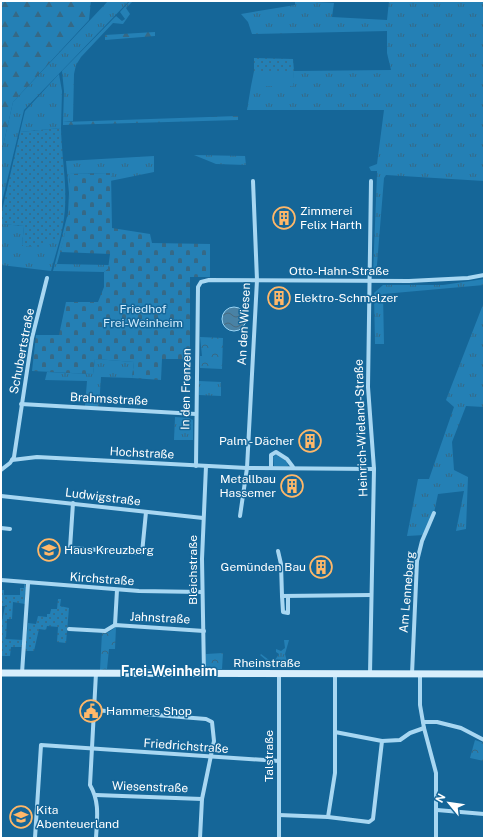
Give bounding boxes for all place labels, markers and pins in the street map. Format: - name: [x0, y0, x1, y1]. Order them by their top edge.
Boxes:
- place label: Zimmerei Felix Harth: [300, 204, 362, 232]
- building icon: Zimmerei Felix Harth: [271, 205, 297, 231]
- building icon: Elektro-Schmelzer: [266, 285, 292, 311]
- place label: Elektro-Schmelzer: [294, 291, 398, 305]
- building icon: Palm - Dächer: [297, 428, 323, 454]
- place label: Palm - Dächer: [219, 434, 294, 448]
- place label: Metallbau Hassemer: [219, 472, 276, 500]
- building icon: Metallbau Hassemer: [279, 473, 305, 499]
- school or university icon: Haus Kreuzberg: [36, 537, 62, 563]
- place label: Haus Kreuzberg: [64, 543, 154, 557]
- building icon: Gemünden Bau: [308, 554, 334, 580]
- place label: Gemünden Bau: [221, 560, 306, 574]
- public building icon: Hammers Shop: [78, 698, 104, 724]
- place label: Hammers Shop: [106, 704, 192, 718]
- place label: Kita Abenteuerland: [36, 803, 119, 831]
- school or university icon: Kita Abenteuerland: [8, 804, 34, 830]

